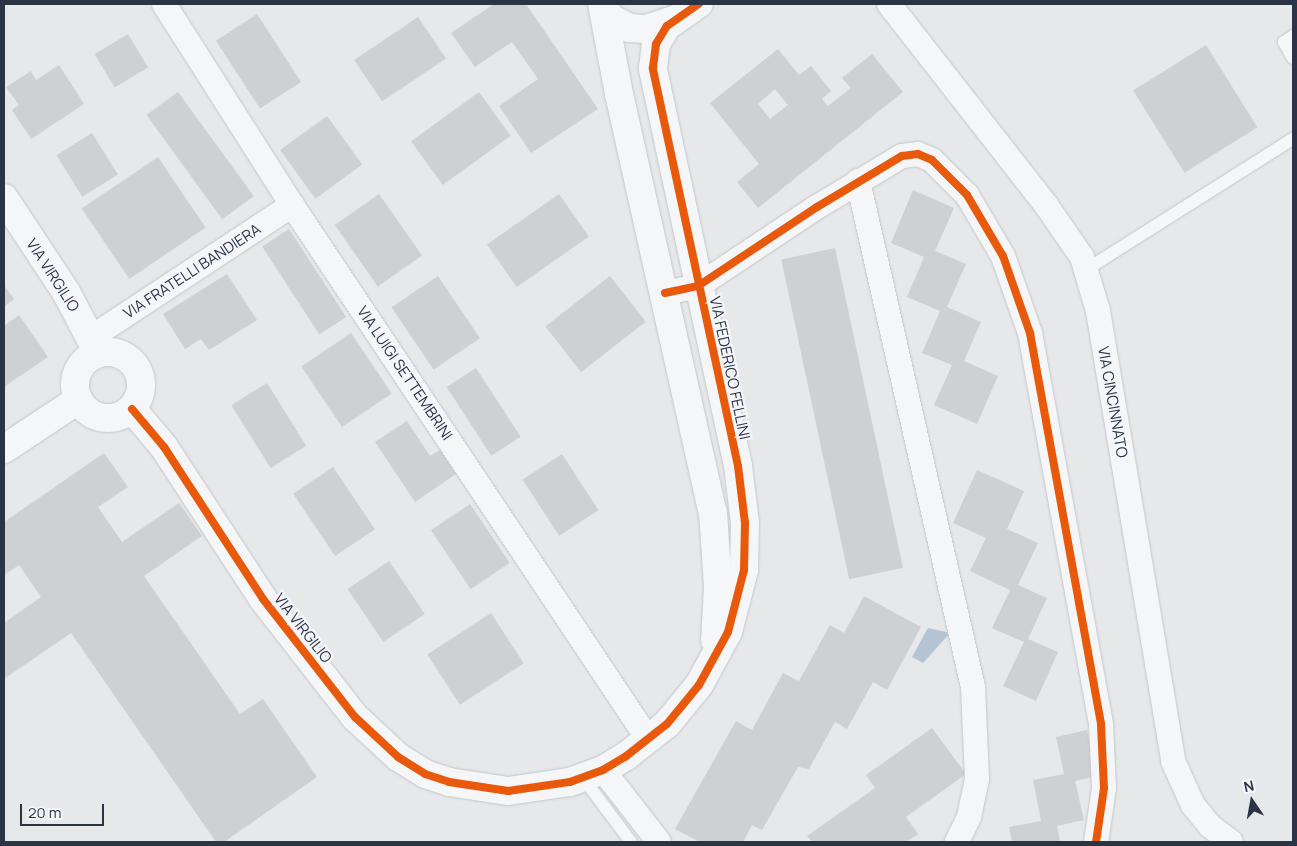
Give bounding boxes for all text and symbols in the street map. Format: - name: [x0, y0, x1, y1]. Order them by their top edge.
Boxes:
- street label: VIA FRATELLI BANDIERA: [120, 220, 264, 322]
- street label: VIA VIRGILIO: [23, 235, 83, 315]
- street label: VIA FEDERICO FELLINI: [706, 295, 754, 441]
- street label: VIA LUIGI SETTEMBRINI: [354, 303, 456, 443]
- street label: VIA CINCINNATO: [1094, 345, 1132, 459]
- street label: VIA VIRGILIO: [270, 590, 336, 666]
- north arrow: [1227, 776, 1277, 826]
- text: N: [1242, 776, 1256, 796]
- scale bar: [22, 794, 106, 826]
- text: 20 m: [28, 802, 61, 823]

